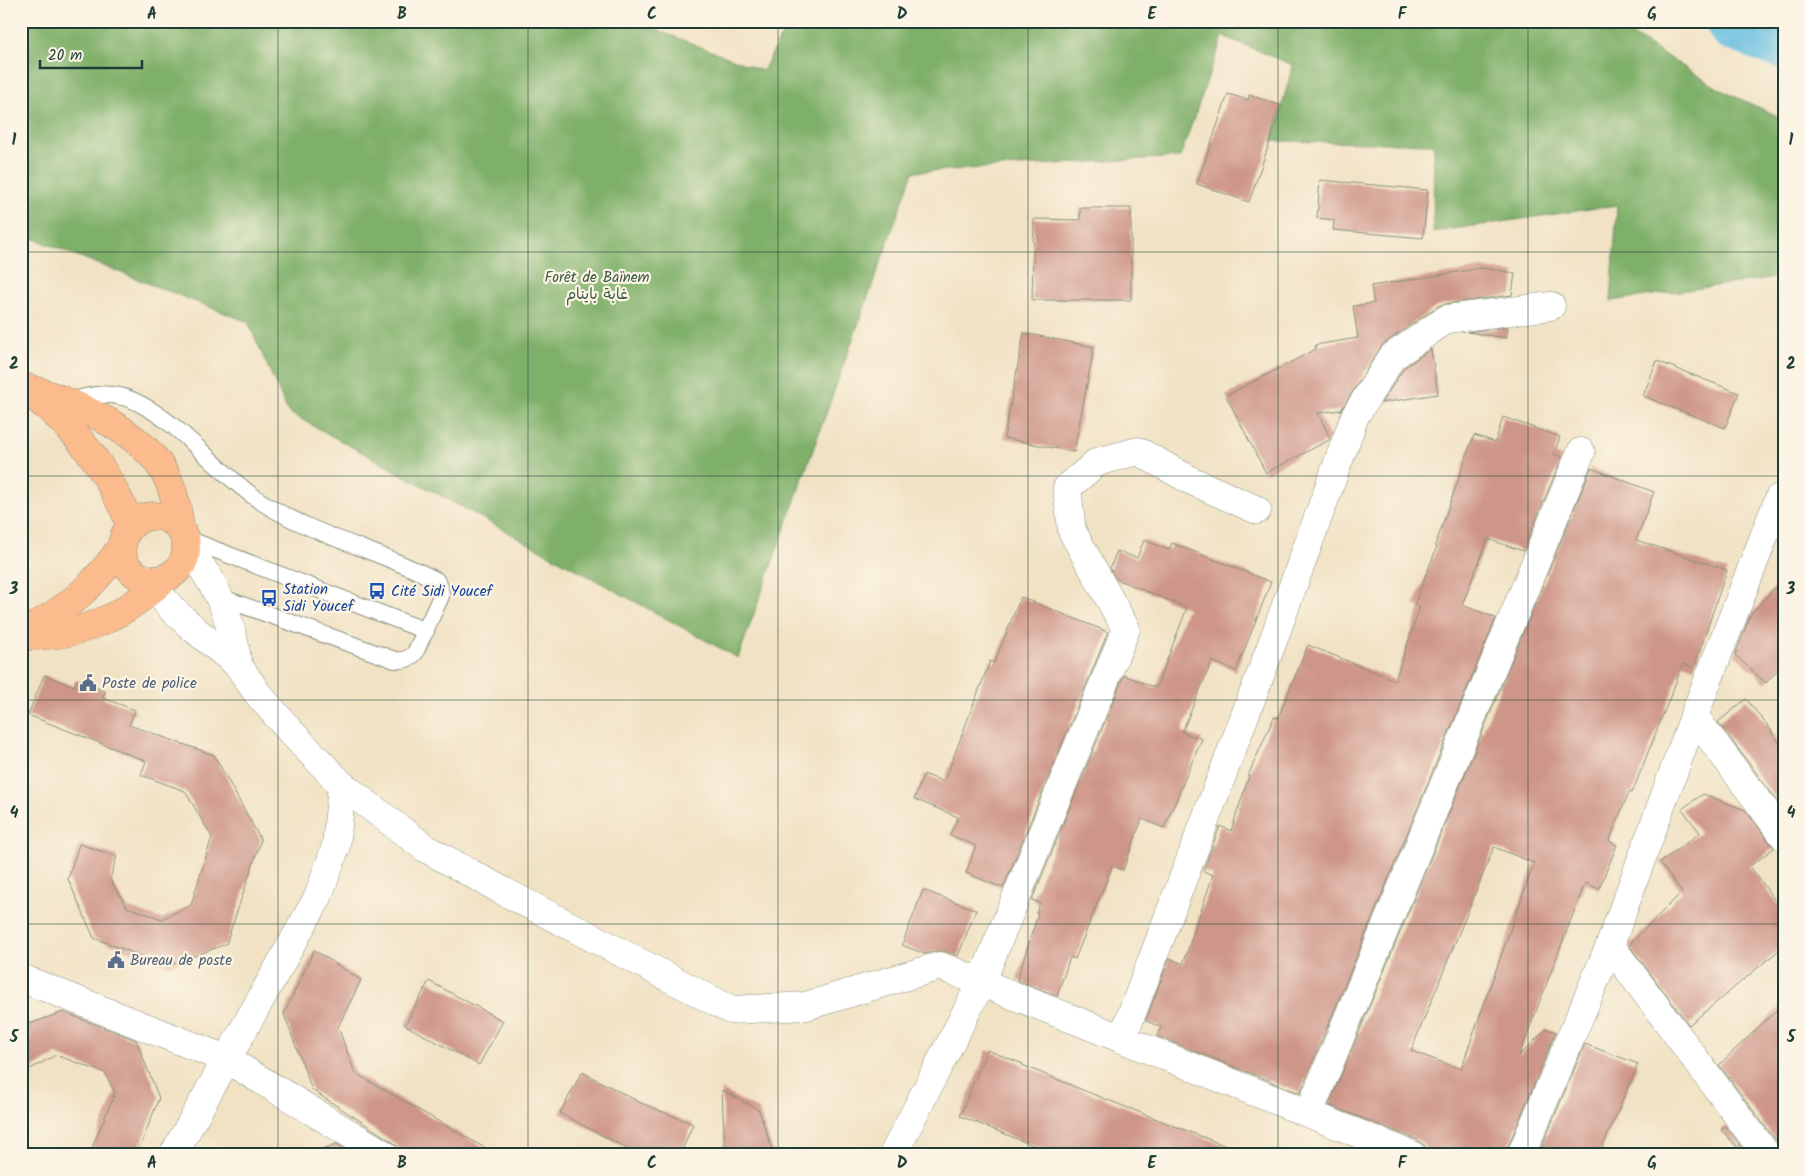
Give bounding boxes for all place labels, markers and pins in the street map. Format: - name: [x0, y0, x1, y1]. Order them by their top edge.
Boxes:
- place label: Station Sidi Youcef: [283, 578, 355, 619]
- place label: Cité Sidi Youcef: [391, 580, 494, 604]
- bus stop icon: Cité Sidi Youcef: [367, 581, 387, 601]
- bus stop icon: Station Sidi Youcef: [259, 588, 279, 608]
- place label: Poste de police: [102, 672, 197, 696]
- public building icon: Poste de police: [78, 673, 98, 693]
- place label: Bureau de poste: [130, 949, 232, 973]
- public building icon: Bureau de poste: [106, 950, 126, 970]

